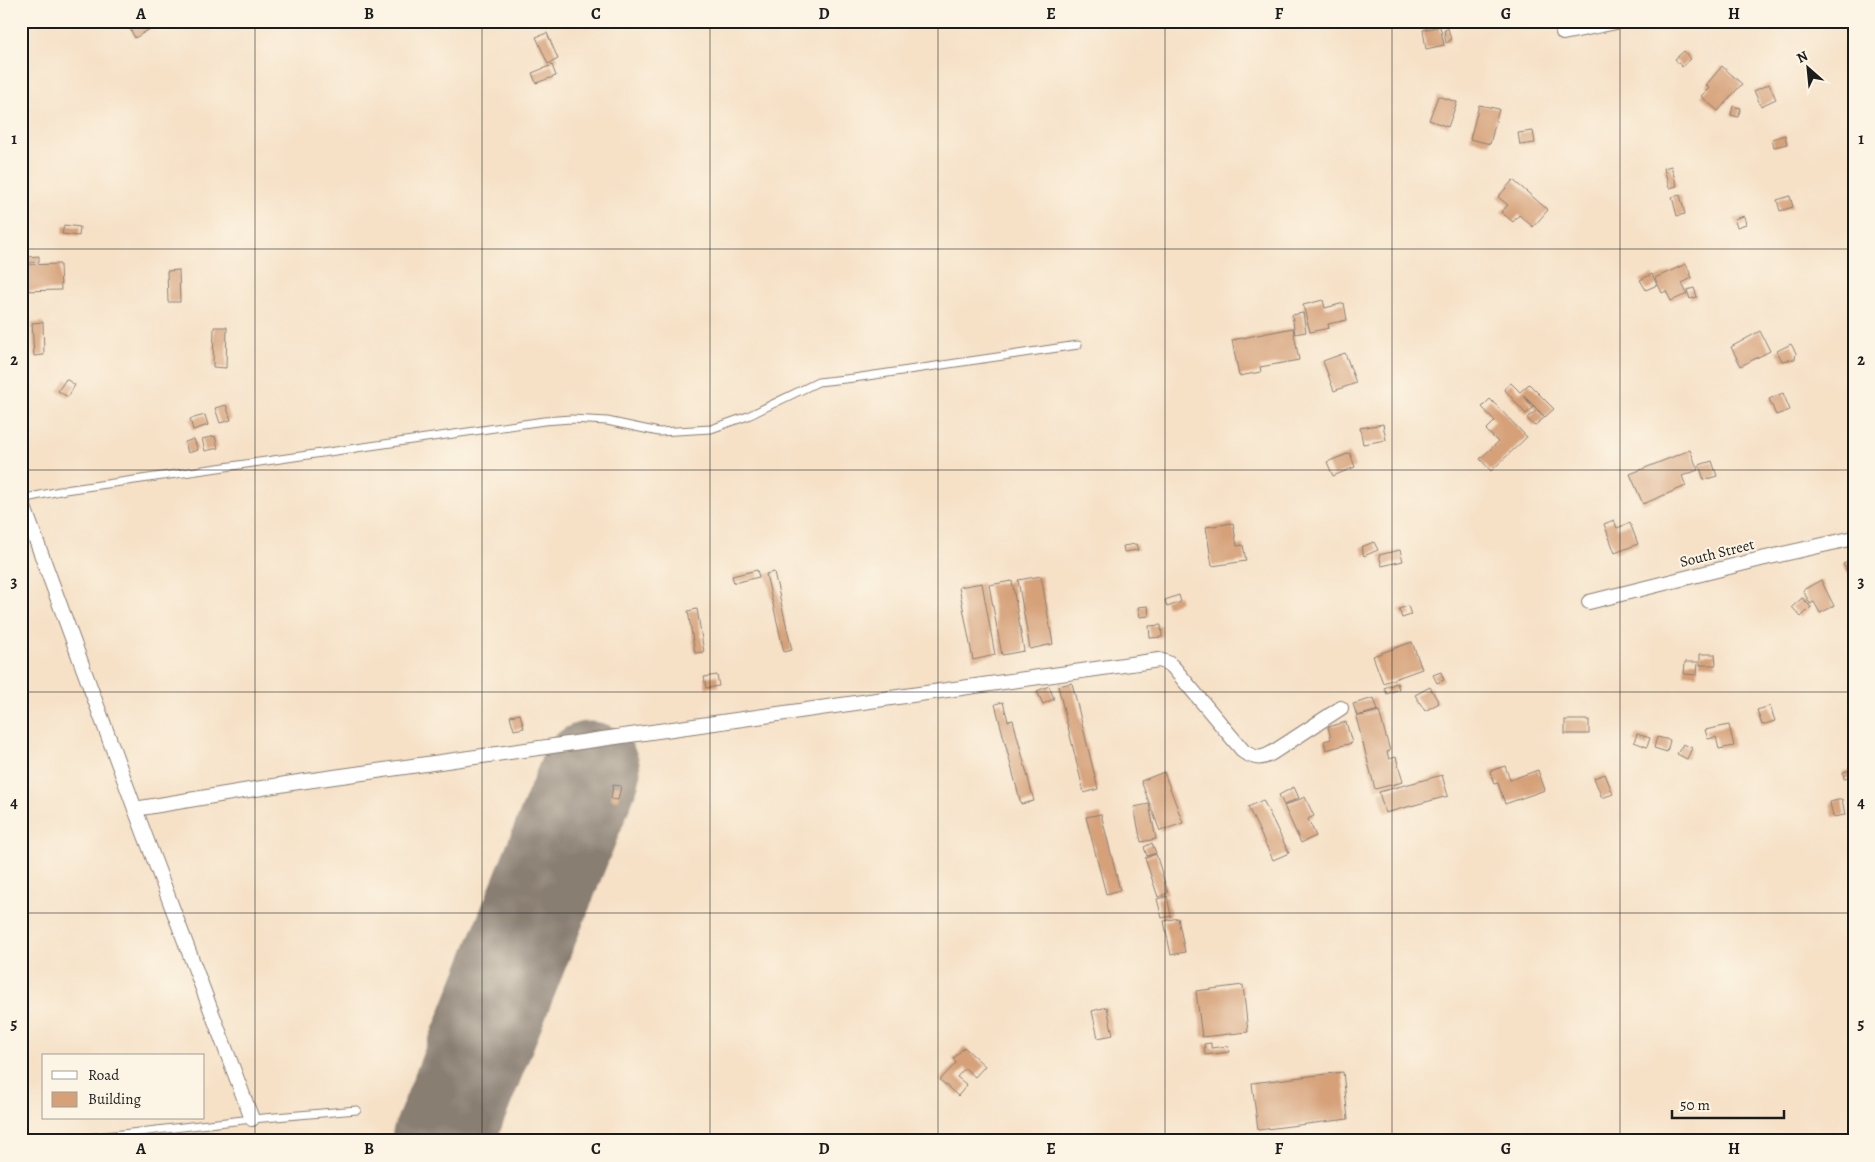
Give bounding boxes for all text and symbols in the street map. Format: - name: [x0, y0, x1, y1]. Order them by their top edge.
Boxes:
- text: A: [135, 3, 147, 25]
- text: B: [364, 3, 374, 25]
- text: C: [591, 3, 601, 25]
- text: D: [818, 3, 830, 25]
- text: E: [1046, 3, 1056, 25]
- text: F: [1275, 3, 1284, 25]
- text: G: [1501, 3, 1511, 25]
- text: H: [1728, 3, 1740, 25]
- north arrow: [1782, 42, 1832, 92]
- text: N: [1793, 46, 1811, 68]
- text: 1: [11, 128, 17, 150]
- text: 1: [1858, 128, 1864, 150]
- text: 2: [10, 349, 18, 371]
- text: 2: [1857, 349, 1865, 371]
- street label: South Street: [1678, 534, 1756, 572]
- text: 3: [11, 571, 18, 593]
- text: 3: [1858, 571, 1865, 593]
- text: 4: [10, 792, 18, 814]
- text: 4: [1857, 792, 1865, 814]
- text: 5: [11, 1013, 18, 1035]
- text: 5: [1858, 1013, 1865, 1035]
- legend: [42, 1054, 205, 1120]
- text: Road: [88, 1065, 120, 1085]
- scale bar: [1672, 1087, 1785, 1119]
- text: Building: [88, 1089, 141, 1109]
- text: 50 m: [1680, 1095, 1710, 1115]
- text: A: [135, 1138, 147, 1160]
- text: B: [364, 1138, 374, 1160]
- text: C: [591, 1138, 601, 1160]
- text: D: [818, 1138, 830, 1160]
- text: E: [1046, 1138, 1056, 1160]
- text: F: [1275, 1138, 1284, 1160]
- text: G: [1501, 1138, 1511, 1160]
- text: H: [1728, 1138, 1740, 1160]

